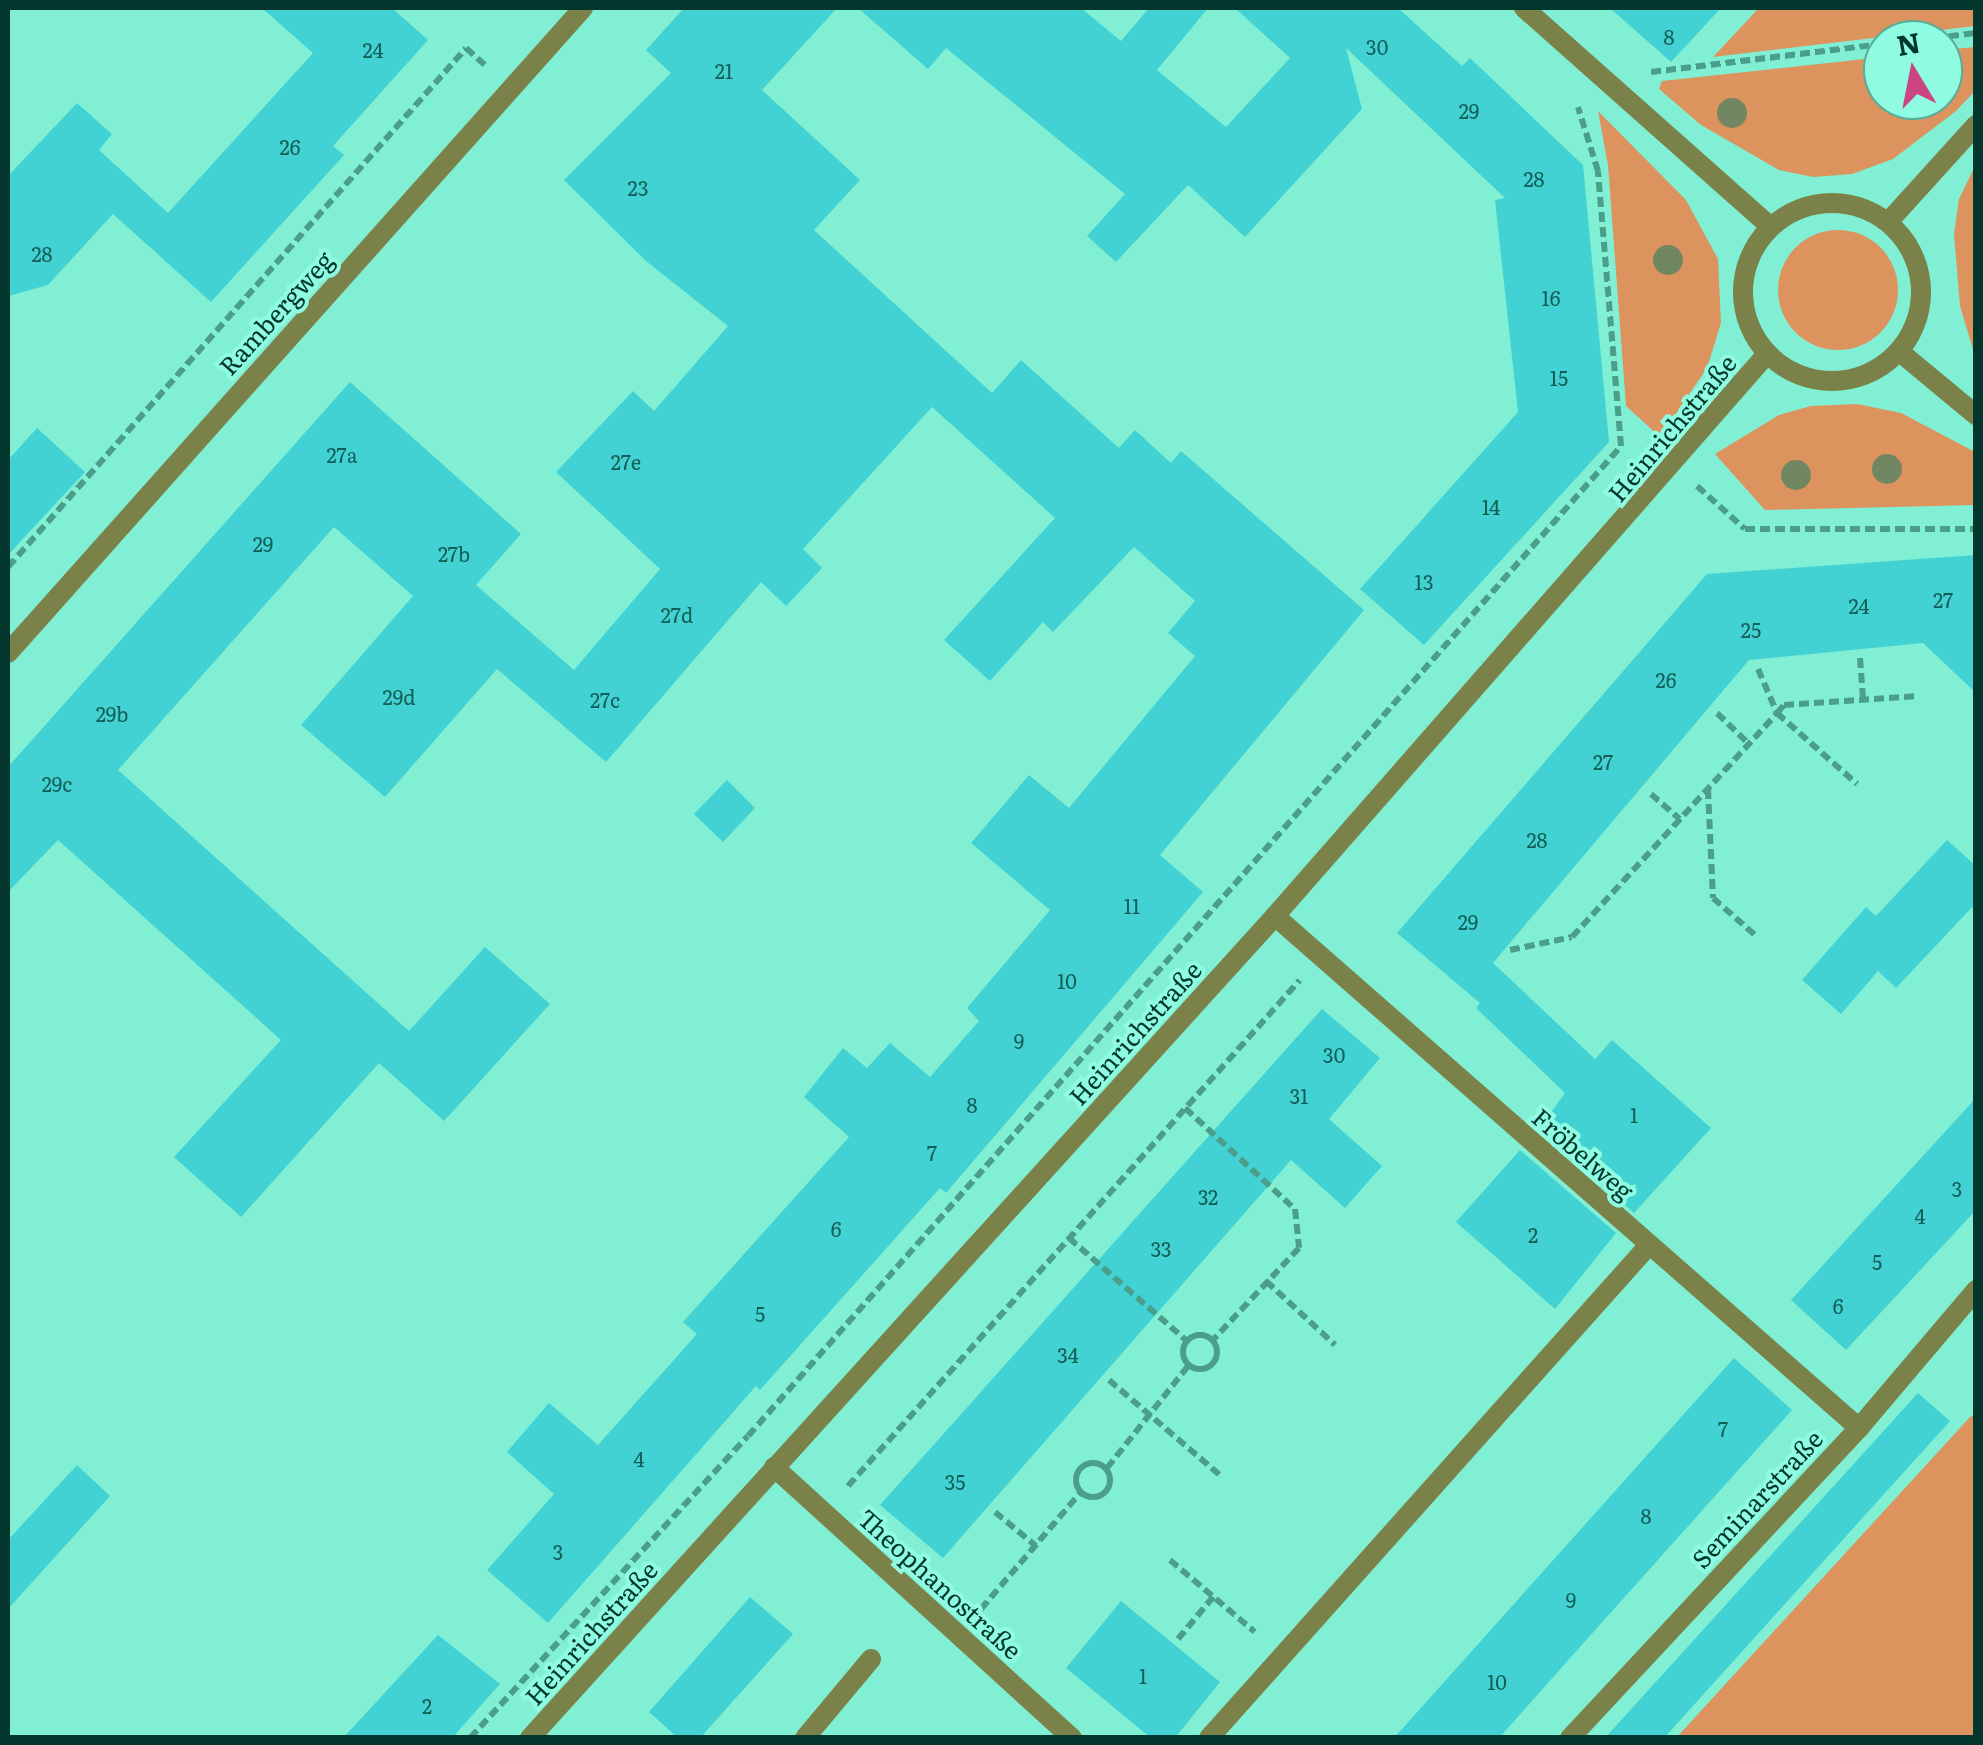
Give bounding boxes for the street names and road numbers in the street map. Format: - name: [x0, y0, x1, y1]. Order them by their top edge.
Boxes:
- street label: Rambergweg: [213, 245, 339, 381]
- street label: Heinrichstraße: [1602, 348, 1742, 508]
- street label: Heinrichstraße: [1063, 955, 1207, 1111]
- street label: Fröbelweg: [1526, 1102, 1640, 1206]
- street label: Seminarstraße: [1685, 1424, 1829, 1574]
- street label: Theophanostraße: [852, 1503, 1028, 1665]
- street label: Heinrichstraße: [519, 1555, 663, 1711]

